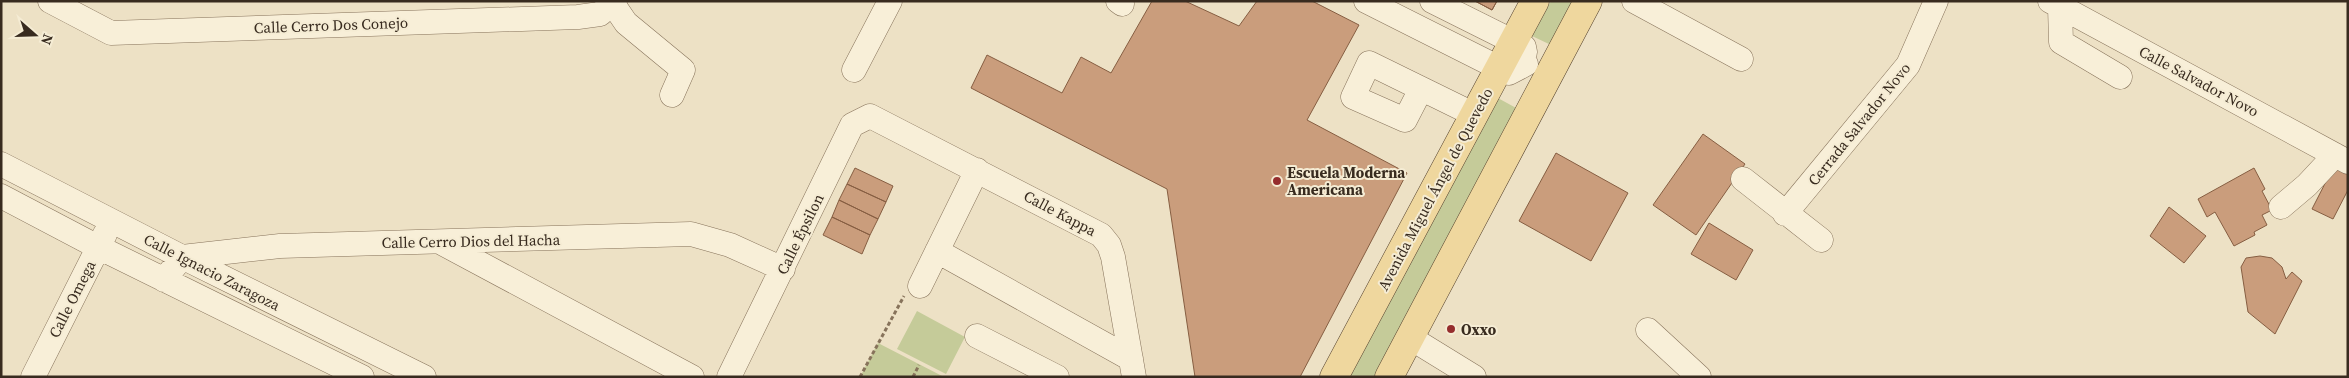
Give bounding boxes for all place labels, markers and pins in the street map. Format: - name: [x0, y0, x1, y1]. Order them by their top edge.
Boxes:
- place label: Escuela Moderna Americana: [1287, 162, 1406, 200]
- marker: Escuela Moderna Americana: [1271, 175, 1283, 187]
- place label: Oxxo: [1461, 319, 1497, 340]
- marker: Oxxo: [1445, 323, 1457, 335]

